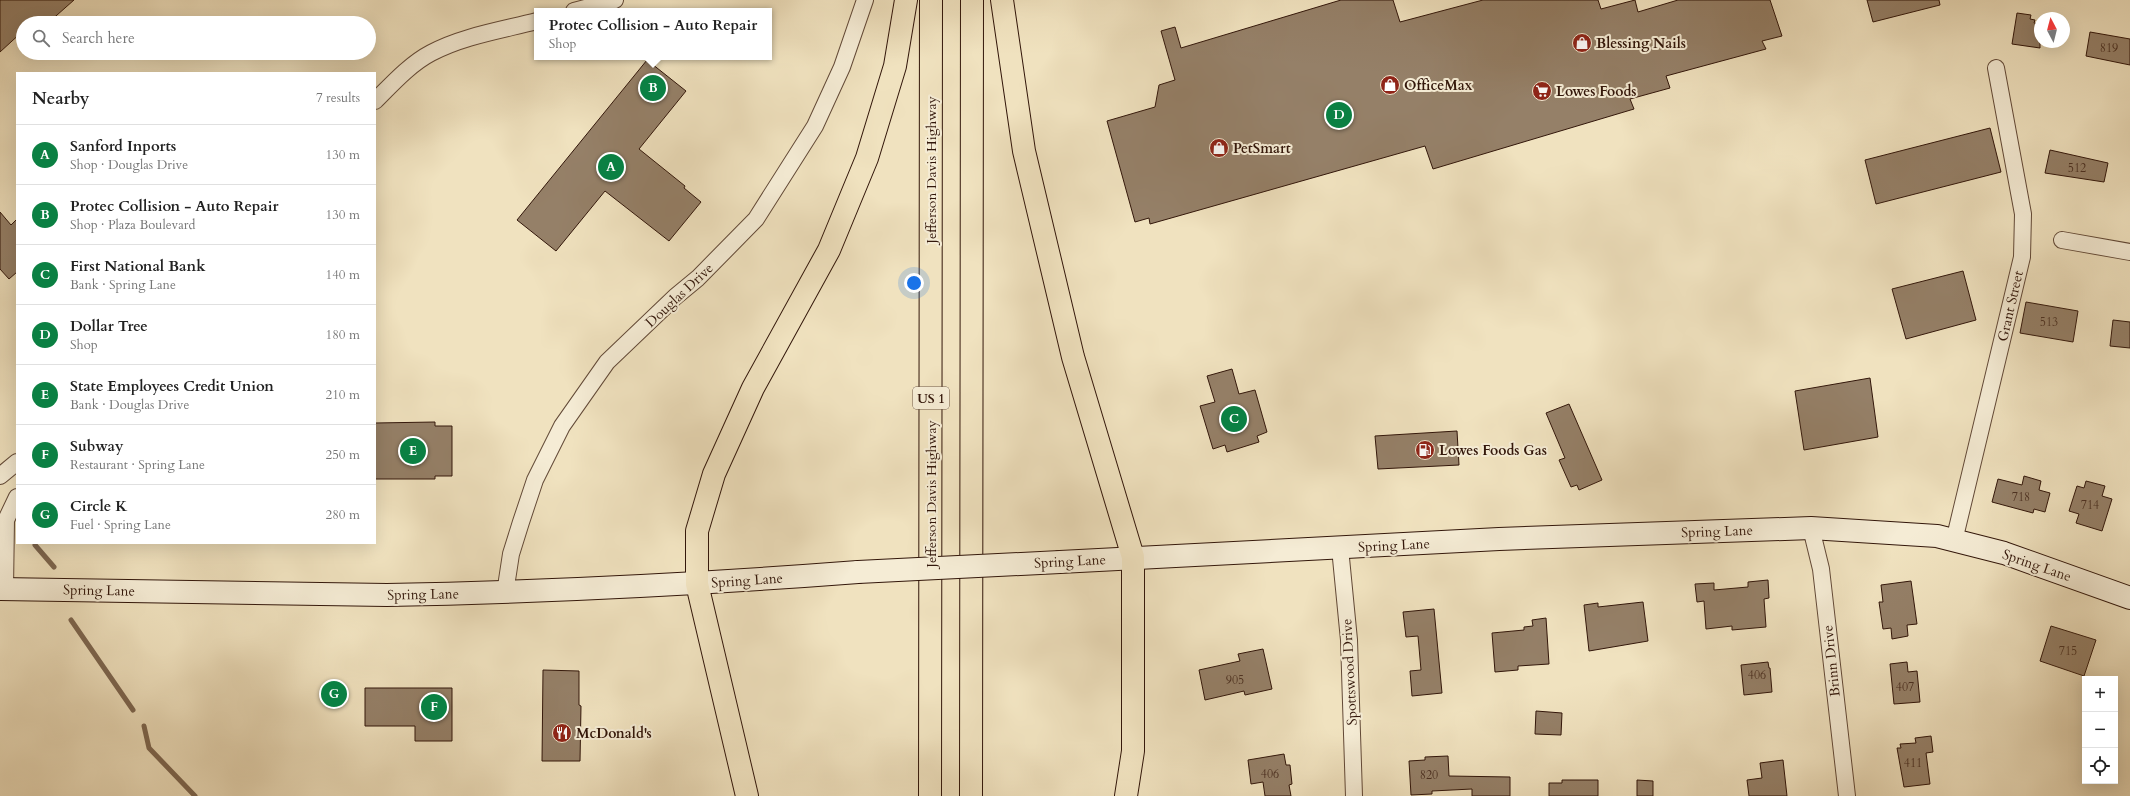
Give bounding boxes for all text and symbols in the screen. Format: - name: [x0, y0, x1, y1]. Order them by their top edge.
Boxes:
- popup: [534, 8, 772, 60]
- north arrow: [2034, 12, 2070, 48]
- text: Protec Collision - Auto Repair: [549, 15, 757, 35]
- search box: [16, 16, 376, 60]
- icon: search: [30, 27, 52, 49]
- text: Search here: [62, 28, 135, 48]
- shop icon: Blessing Nails: [1571, 32, 1593, 54]
- place label: Blessing Nails: [1596, 34, 1686, 53]
- text: Shop: [549, 35, 576, 53]
- house number: 819: [2100, 40, 2118, 56]
- pin: B: [640, 73, 666, 103]
- shop icon: OfficeMax: [1379, 74, 1401, 96]
- place label: OfficeMax: [1404, 76, 1473, 95]
- supermarket icon: Lowes Foods: [1531, 80, 1553, 102]
- place label: Lowes Foods: [1556, 82, 1637, 101]
- text: Nearby: [32, 87, 89, 110]
- text: 7 results: [316, 89, 360, 107]
- street label: Jefferson Davis Highway: [922, 96, 941, 246]
- pin: D: [1326, 100, 1352, 130]
- text: Sanford Inports: [70, 136, 176, 156]
- shop icon: PetSmart: [1208, 137, 1230, 159]
- place label: PetSmart: [1233, 139, 1291, 158]
- text: A: [40, 146, 50, 164]
- text: 130 m: [326, 146, 360, 164]
- pin: A: [598, 152, 624, 182]
- text: Shop · Douglas Drive: [70, 156, 188, 174]
- house number: 512: [2068, 160, 2086, 176]
- text: Protec Collision - Auto Repair: [70, 196, 278, 216]
- text: B: [40, 206, 50, 224]
- text: 130 m: [326, 206, 360, 224]
- text: Shop · Plaza Boulevard: [70, 216, 195, 234]
- text: First National Bank: [70, 256, 206, 276]
- street label: Douglas Drive: [641, 259, 717, 332]
- text: C: [40, 266, 50, 284]
- text: 140 m: [326, 266, 360, 284]
- street label: Grant Street: [1993, 268, 2028, 343]
- your location: [904, 273, 924, 293]
- text: Bank · Spring Lane: [70, 276, 176, 294]
- house number: 513: [2040, 314, 2058, 330]
- text: Dollar Tree: [70, 316, 148, 336]
- text: D: [39, 326, 51, 344]
- text: 180 m: [326, 326, 360, 344]
- text: Shop: [70, 336, 98, 354]
- text: State Employees Credit Union: [70, 376, 274, 396]
- text: E: [41, 386, 49, 404]
- text: 210 m: [326, 386, 360, 404]
- road number: US 1: [913, 387, 949, 409]
- text: Bank · Douglas Drive: [70, 396, 189, 414]
- pin: C: [1221, 404, 1247, 434]
- street label: Jefferson Davis Highway: [922, 420, 941, 570]
- text: Subway: [70, 436, 123, 456]
- pin: E: [400, 436, 426, 466]
- fuel station icon: Lowes Foods Gas: [1414, 439, 1436, 461]
- place label: Lowes Foods Gas: [1439, 441, 1547, 460]
- text: F: [41, 446, 49, 464]
- text: 250 m: [326, 446, 360, 464]
- text: Restaurant · Spring Lane: [70, 456, 205, 474]
- house number: 718: [2012, 489, 2030, 505]
- text: Circle K: [70, 496, 127, 516]
- house number: 714: [2081, 497, 2099, 513]
- text: G: [40, 506, 50, 524]
- text: 280 m: [326, 506, 360, 524]
- text: Fuel · Spring Lane: [70, 516, 171, 534]
- street label: Spring Lane: [1681, 521, 1753, 542]
- street label: Spring Lane: [1358, 534, 1430, 557]
- street label: Spring Lane: [2000, 545, 2074, 586]
- street label: Spring Lane: [1034, 550, 1106, 573]
- street label: Spring Lane: [710, 569, 784, 592]
- street label: Spring Lane: [63, 580, 135, 601]
- street label: Spring Lane: [387, 584, 459, 605]
- street label: Spottswood Drive: [1337, 618, 1362, 726]
- street label: Brinn Drive: [1818, 624, 1845, 698]
- house number: 715: [2059, 643, 2077, 659]
- house number: 406: [1748, 667, 1766, 683]
- house number: 905: [1226, 672, 1244, 688]
- map controls: [2082, 676, 2118, 784]
- button: +: [2082, 676, 2118, 712]
- pin: G: [321, 679, 347, 709]
- house number: 407: [1896, 679, 1914, 695]
- pin: F: [421, 692, 447, 722]
- button: −: [2082, 712, 2118, 748]
- restaurant icon: McDonald's: [551, 722, 573, 744]
- place label: McDonald's: [576, 724, 652, 743]
- button: locate: [2082, 748, 2118, 784]
- house number: 411: [1904, 755, 1922, 771]
- house number: 406: [1261, 766, 1279, 782]
- house number: 820: [1420, 767, 1438, 783]

